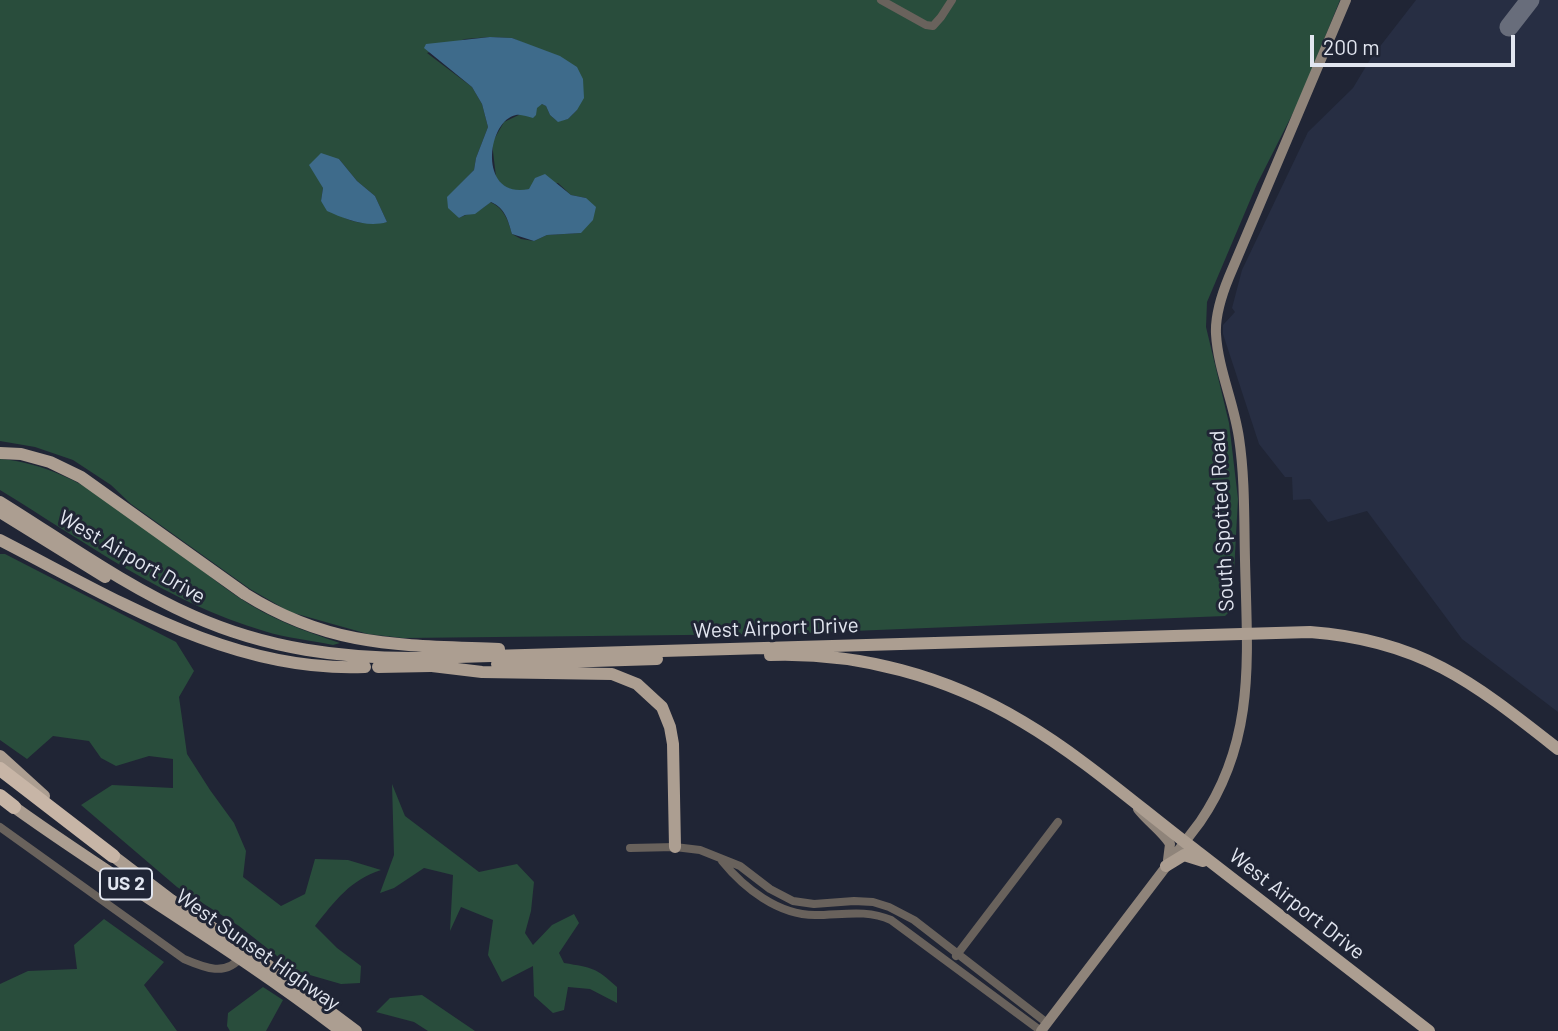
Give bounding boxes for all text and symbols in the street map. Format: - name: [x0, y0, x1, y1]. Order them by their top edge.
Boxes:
- scale bar: [1313, 21, 1518, 65]
- text: 200 m: [1323, 34, 1380, 59]
- street label: South Spotted Road: [1205, 430, 1239, 612]
- street label: West Airport Drive: [54, 505, 210, 609]
- street label: West Airport Drive: [693, 613, 859, 643]
- street label: West Airport Drive: [1224, 843, 1370, 965]
- road number: US 2: [100, 869, 152, 900]
- street label: West Sunset Highway: [171, 884, 345, 1016]

